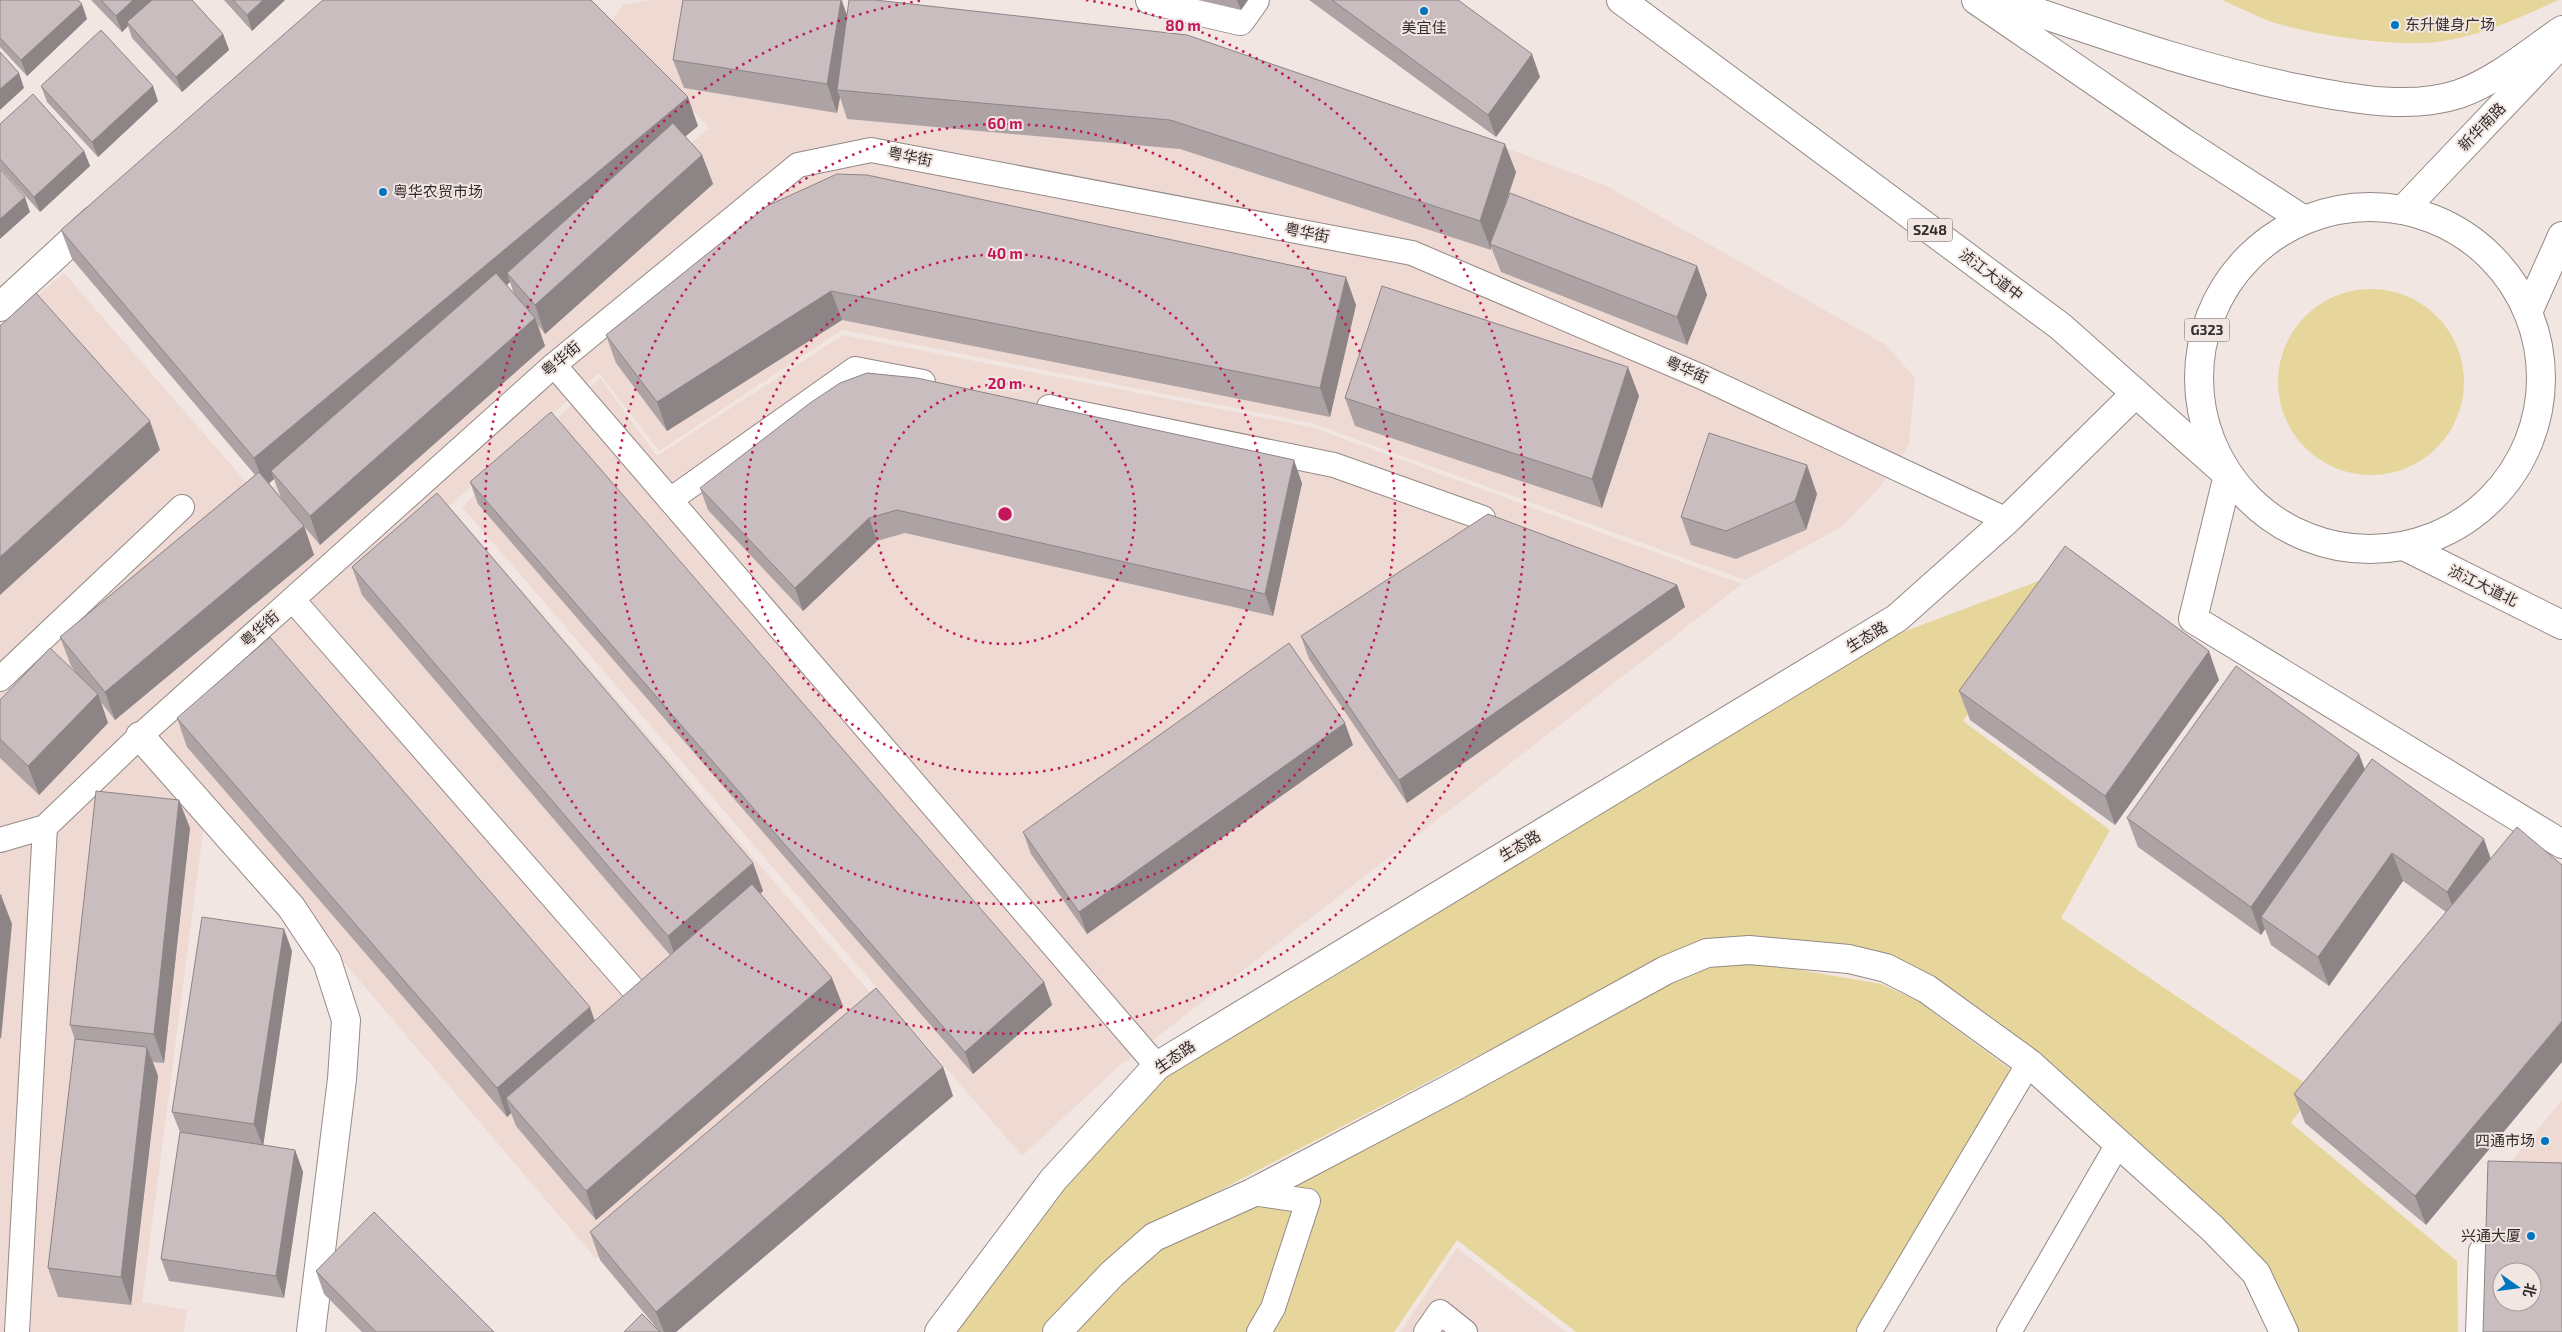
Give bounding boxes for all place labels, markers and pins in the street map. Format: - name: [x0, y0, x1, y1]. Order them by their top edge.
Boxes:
- marker: 美宜佳: [1418, 5, 1430, 17]
- place label: 东升健身广场: [2405, 15, 2495, 33]
- place label: 美宜佳: [1401, 18, 1447, 36]
- marker: 东升健身广场: [2389, 19, 2401, 31]
- place label: 粤华农贸市场: [393, 182, 483, 200]
- marker: 粤华农贸市场: [377, 186, 389, 198]
- centre of rings: [996, 505, 1014, 523]
- place label: 四通市场: [2475, 1131, 2535, 1149]
- marker: 四通市场: [2539, 1135, 2551, 1147]
- place label: 兴通大厦: [2461, 1226, 2521, 1244]
- marker: 兴通大厦: [2525, 1230, 2537, 1242]

